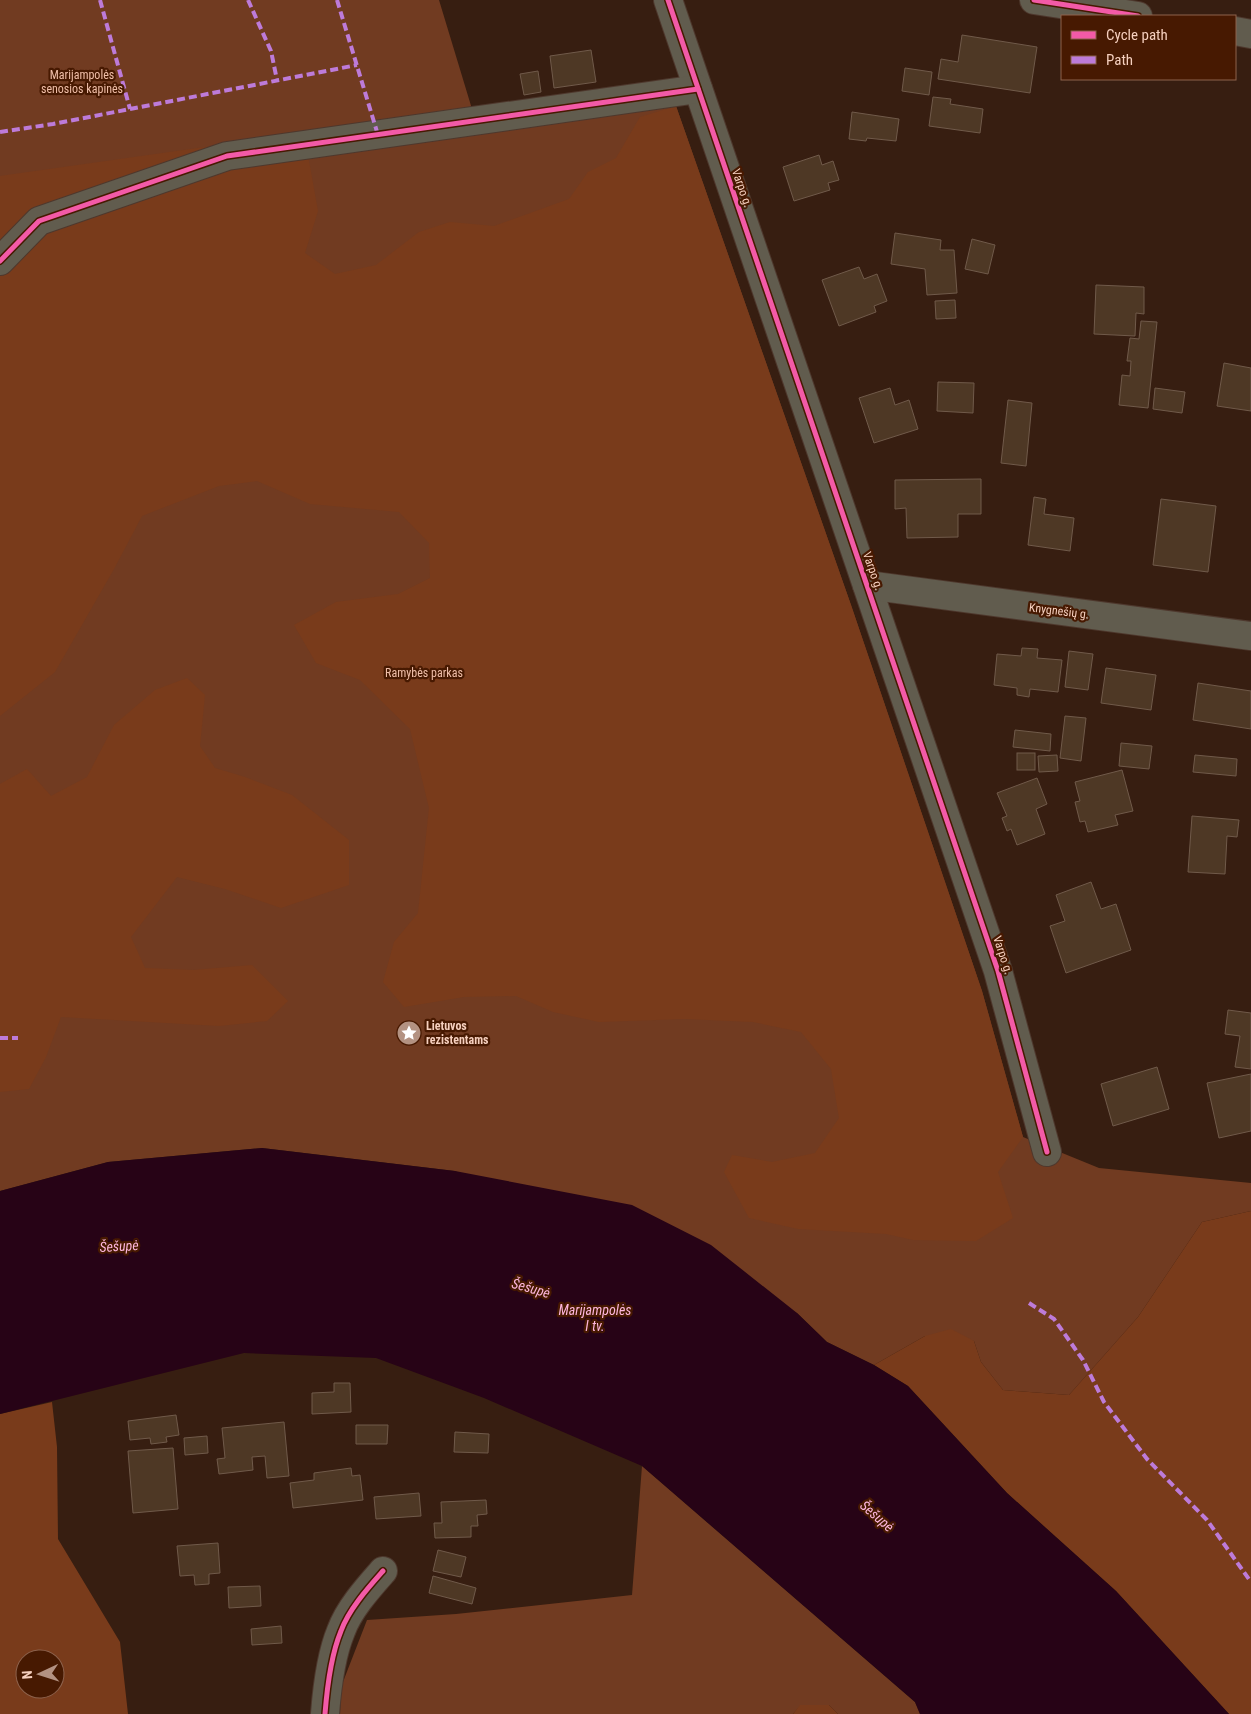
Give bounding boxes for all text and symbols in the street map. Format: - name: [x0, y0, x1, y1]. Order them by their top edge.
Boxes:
- legend: [1061, 15, 1236, 80]
- text: Cycle path: [1106, 26, 1168, 44]
- text: Path: [1106, 51, 1133, 69]
- park label: Marijampolės senosios kapinės: [41, 68, 123, 96]
- street label: Varpo g.: [729, 167, 755, 209]
- street label: Varpo g.: [860, 550, 886, 592]
- street label: Knygnešių g.: [1028, 600, 1090, 622]
- park label: Ramybės parkas: [385, 666, 463, 680]
- street label: Varpo g.: [990, 934, 1016, 976]
- place label: Lietuvos rezistentams: [426, 1019, 489, 1047]
- place icon: Lietuvos rezistentams: [396, 1020, 422, 1046]
- water label: Šešupė: [99, 1236, 139, 1255]
- water label: Šešupė: [510, 1274, 552, 1301]
- water label: Marijampolės I tv.: [559, 1302, 632, 1334]
- water label: Šešupė: [857, 1496, 898, 1535]
- north arrow: [15, 1649, 65, 1699]
- text: N: [19, 1670, 35, 1680]

